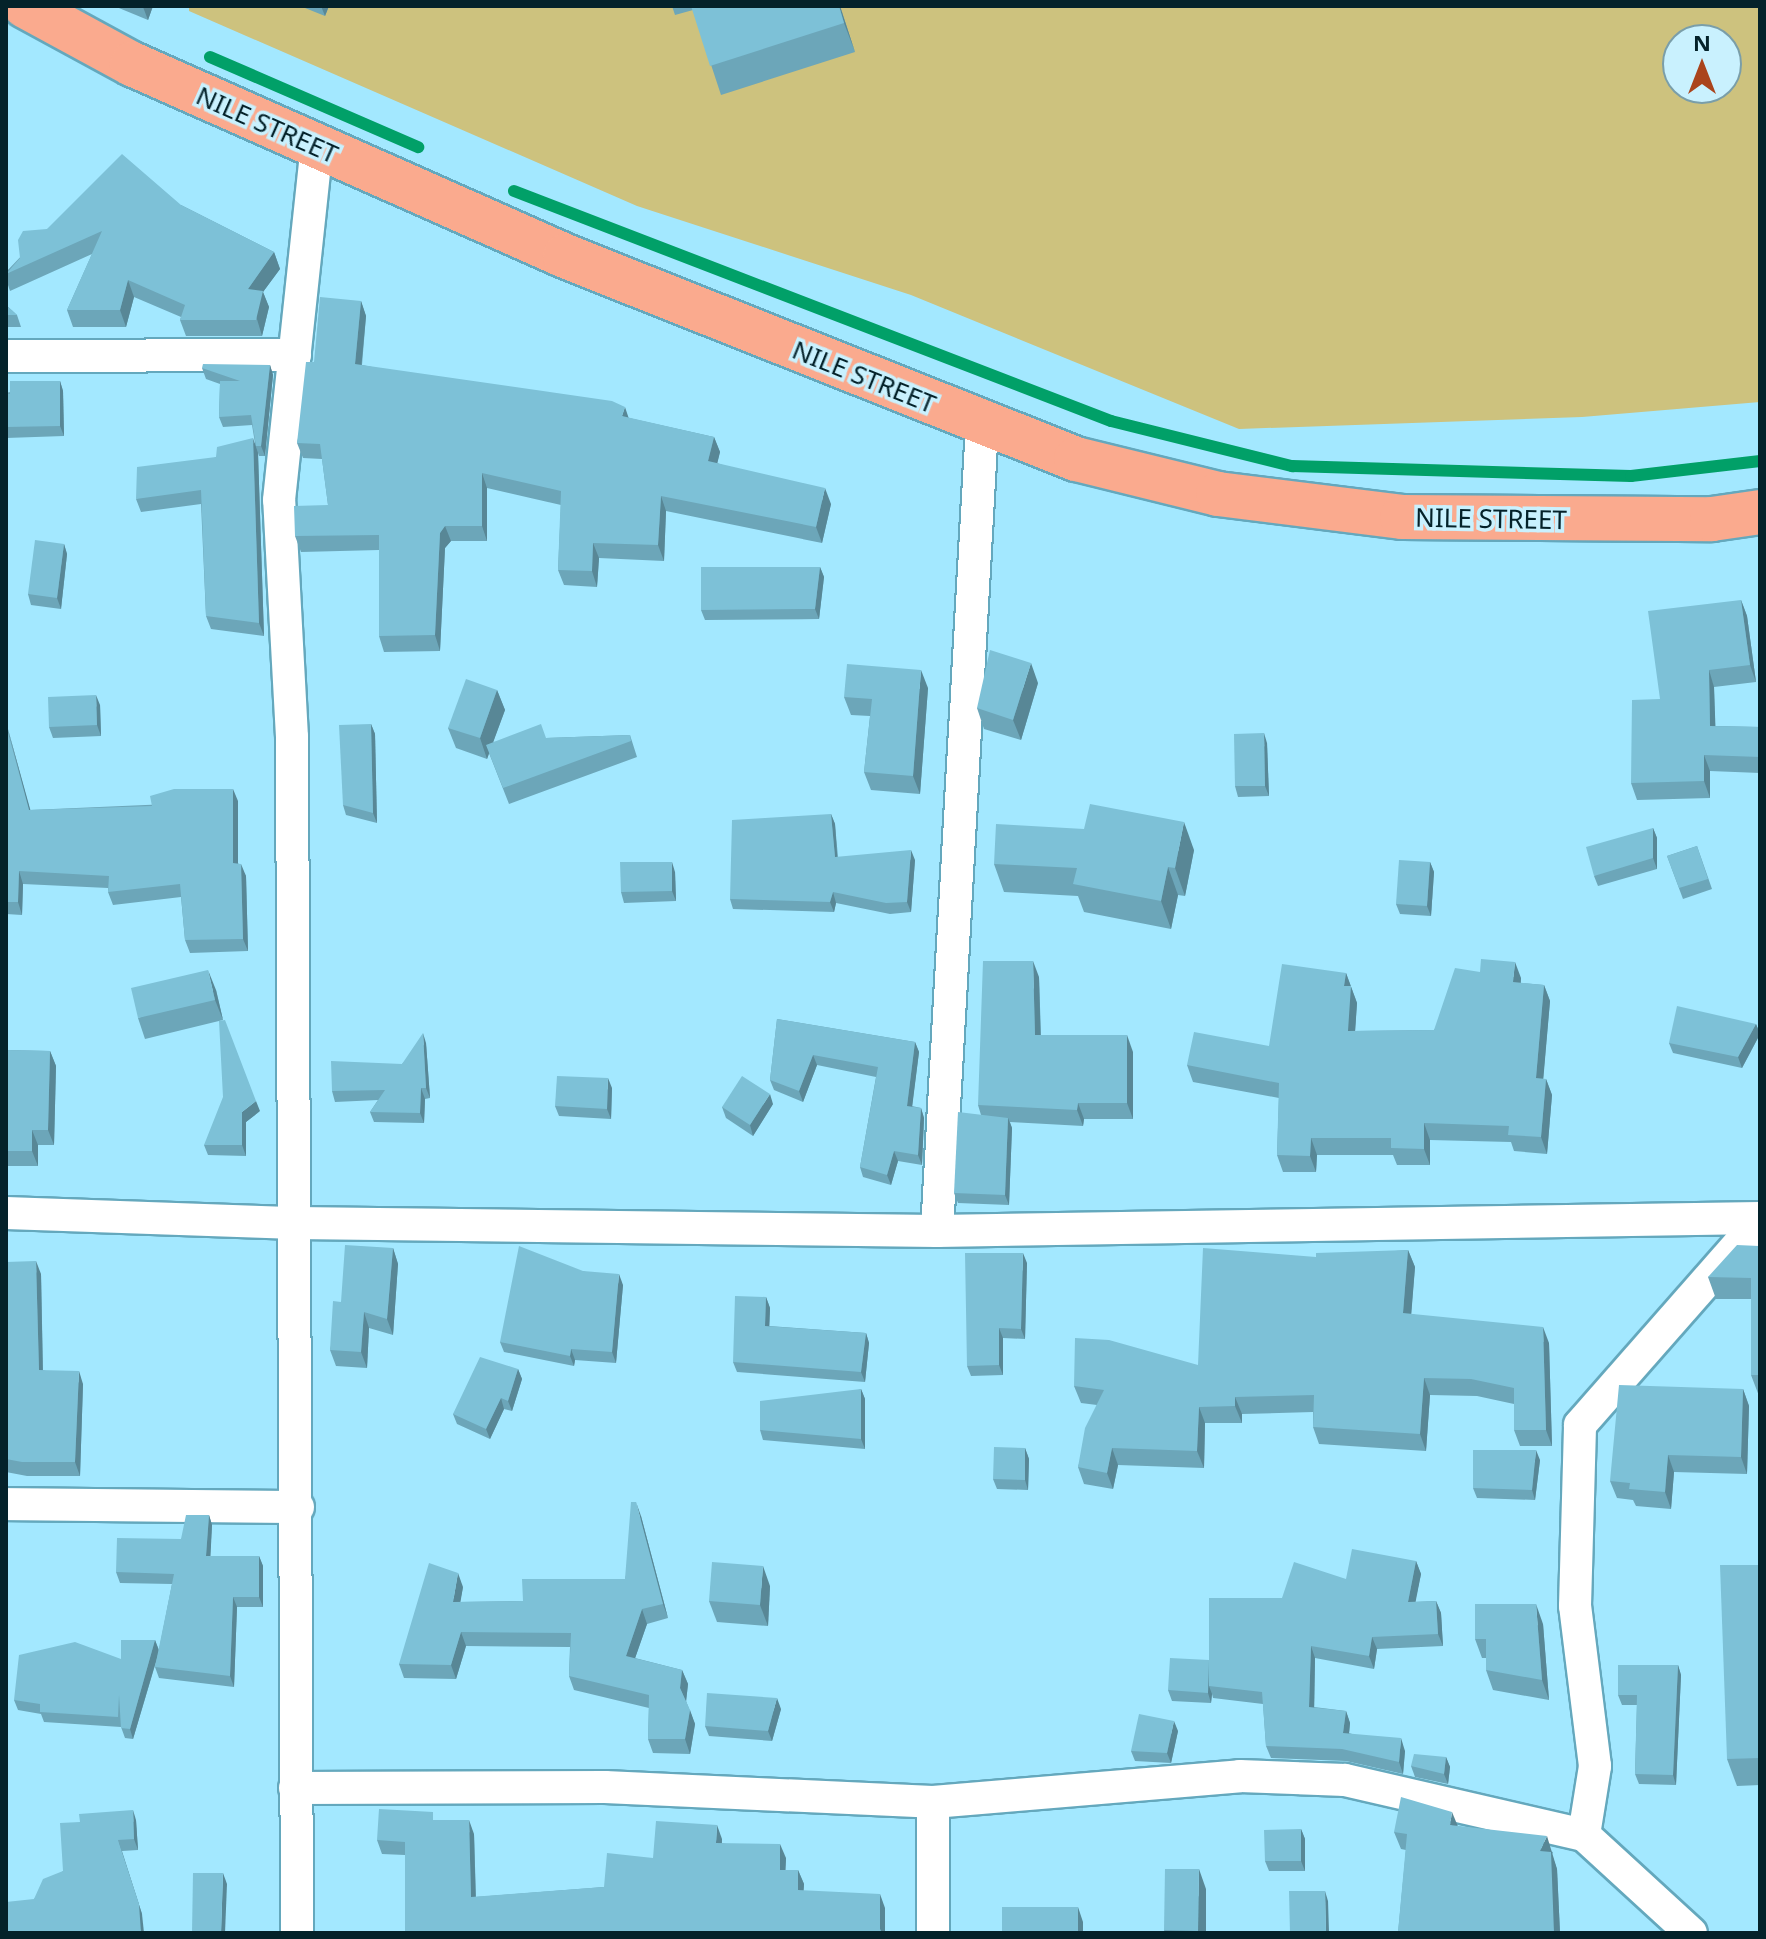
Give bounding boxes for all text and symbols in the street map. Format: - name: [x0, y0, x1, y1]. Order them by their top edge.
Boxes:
- north arrow: [1662, 24, 1742, 104]
- text: N: [1693, 27, 1711, 57]
- street label: NILE STREET: [191, 80, 343, 170]
- street label: NILE STREET: [788, 334, 940, 420]
- street label: NILE STREET: [1415, 502, 1567, 536]

